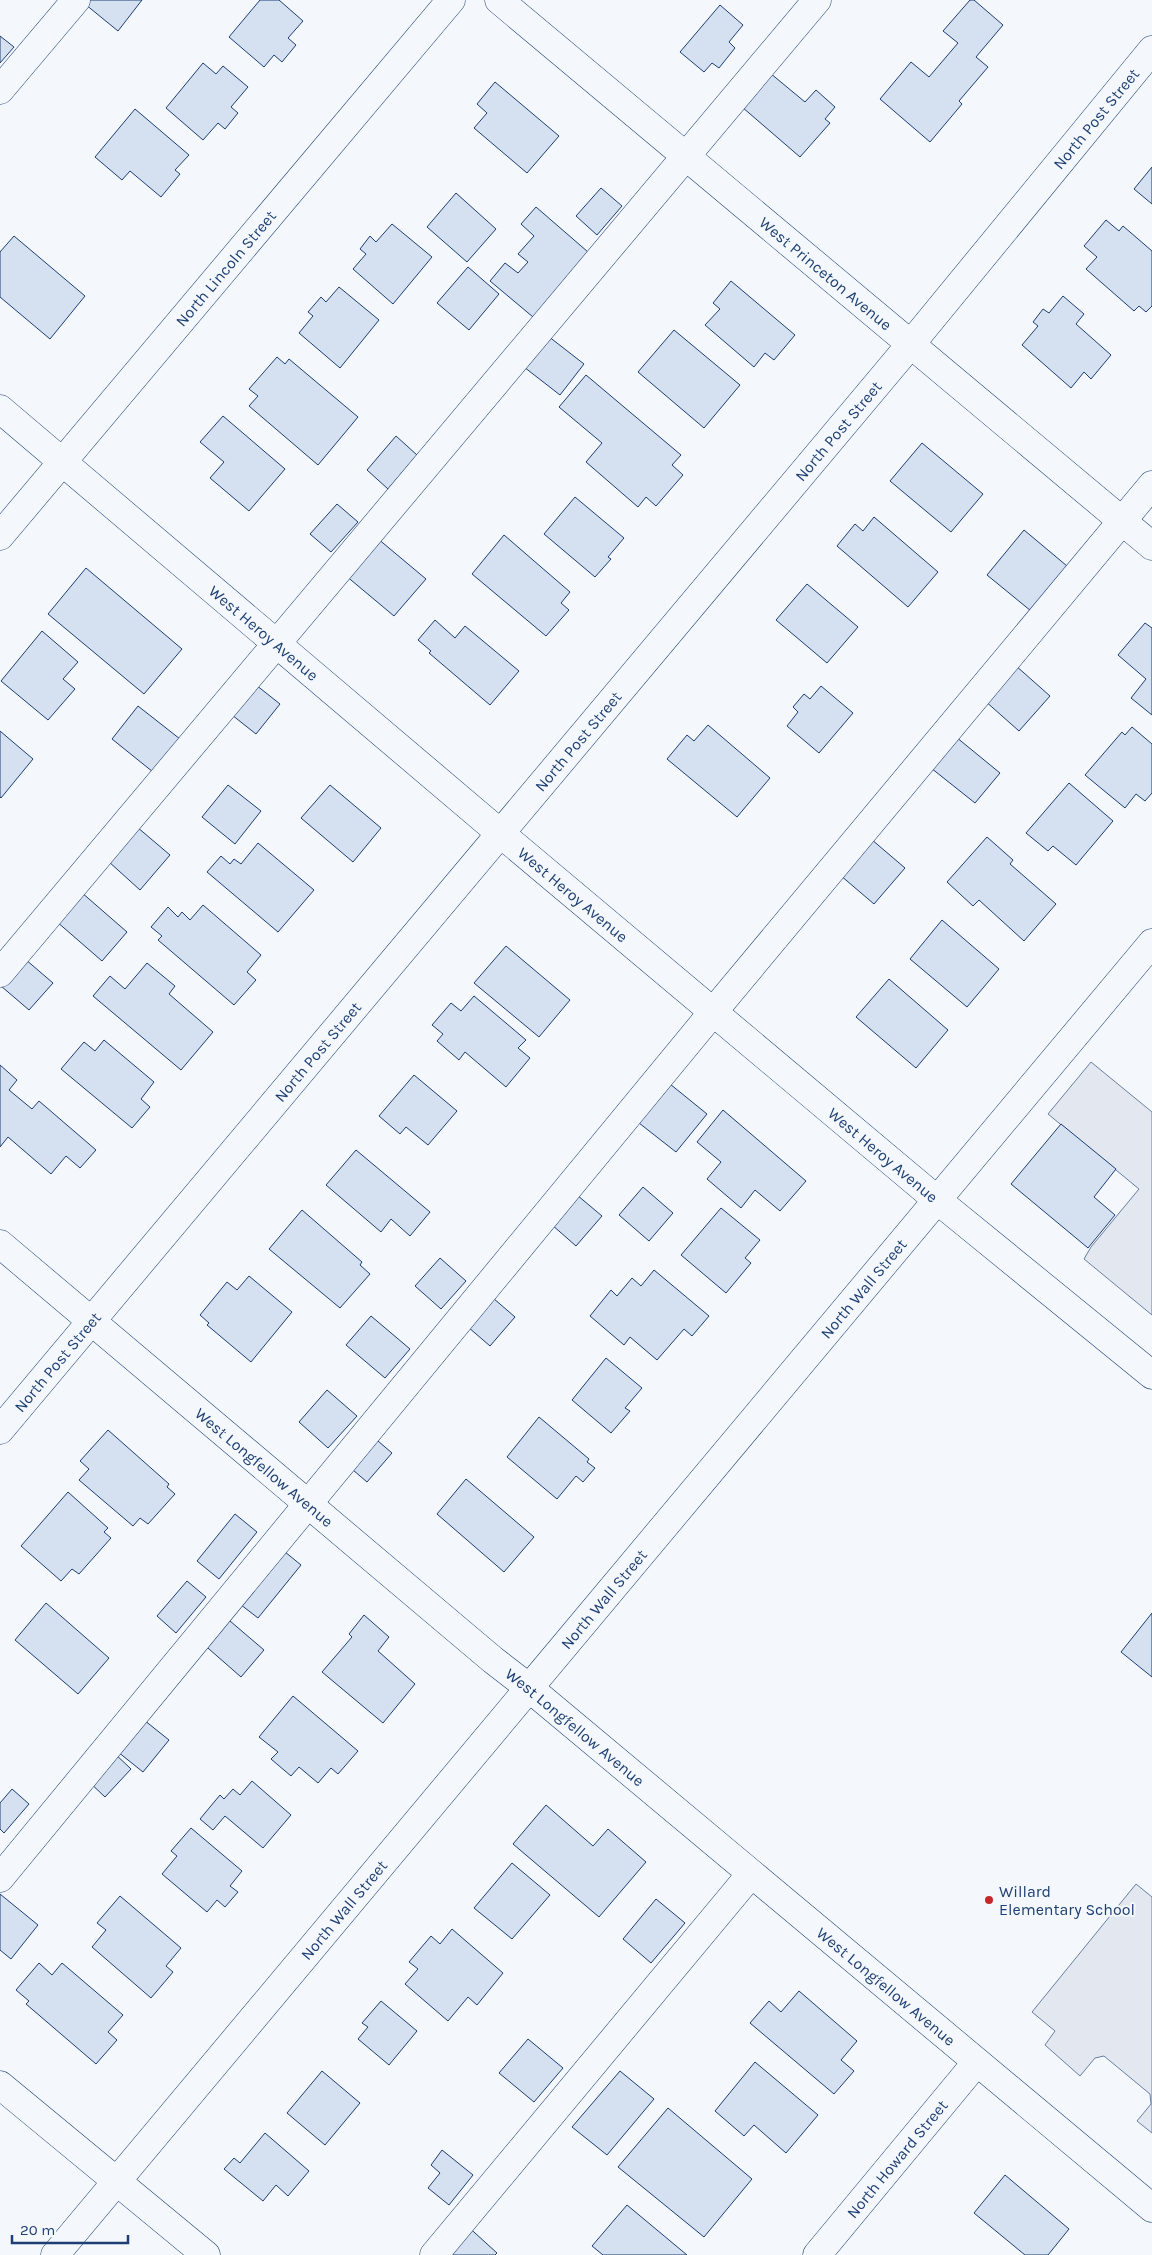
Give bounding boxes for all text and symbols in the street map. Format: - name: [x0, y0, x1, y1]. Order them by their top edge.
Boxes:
- street label: North Post Street: [1049, 65, 1143, 173]
- street label: North Lincoln Street: [171, 207, 280, 330]
- street label: West Princeton Avenue: [755, 213, 896, 334]
- street label: North Post Street: [791, 377, 886, 485]
- street label: West Heroy Avenue: [205, 581, 322, 685]
- street label: North Post Street: [531, 688, 625, 795]
- street label: West Heroy Avenue: [514, 843, 632, 946]
- street label: North Post Street: [270, 998, 365, 1106]
- street label: West Heroy Avenue: [824, 1104, 942, 1207]
- street label: North Wall Street: [816, 1235, 911, 1342]
- street label: North Post Street: [10, 1308, 105, 1416]
- street label: West Longfellow Avenue: [191, 1404, 337, 1531]
- street label: North Wall Street: [557, 1546, 651, 1653]
- street label: West Longfellow Avenue: [502, 1664, 648, 1790]
- street label: North Wall Street: [297, 1856, 391, 1964]
- place label: Willard Elementary School: [999, 1882, 1135, 1919]
- marker: Willard Elementary School: [983, 1894, 995, 1906]
- street label: West Longfellow Avenue: [813, 1923, 959, 2050]
- street label: North Howard Street: [843, 2096, 952, 2222]
- scale bar: [12, 2212, 129, 2244]
- text: 20 m: [20, 2221, 55, 2239]

